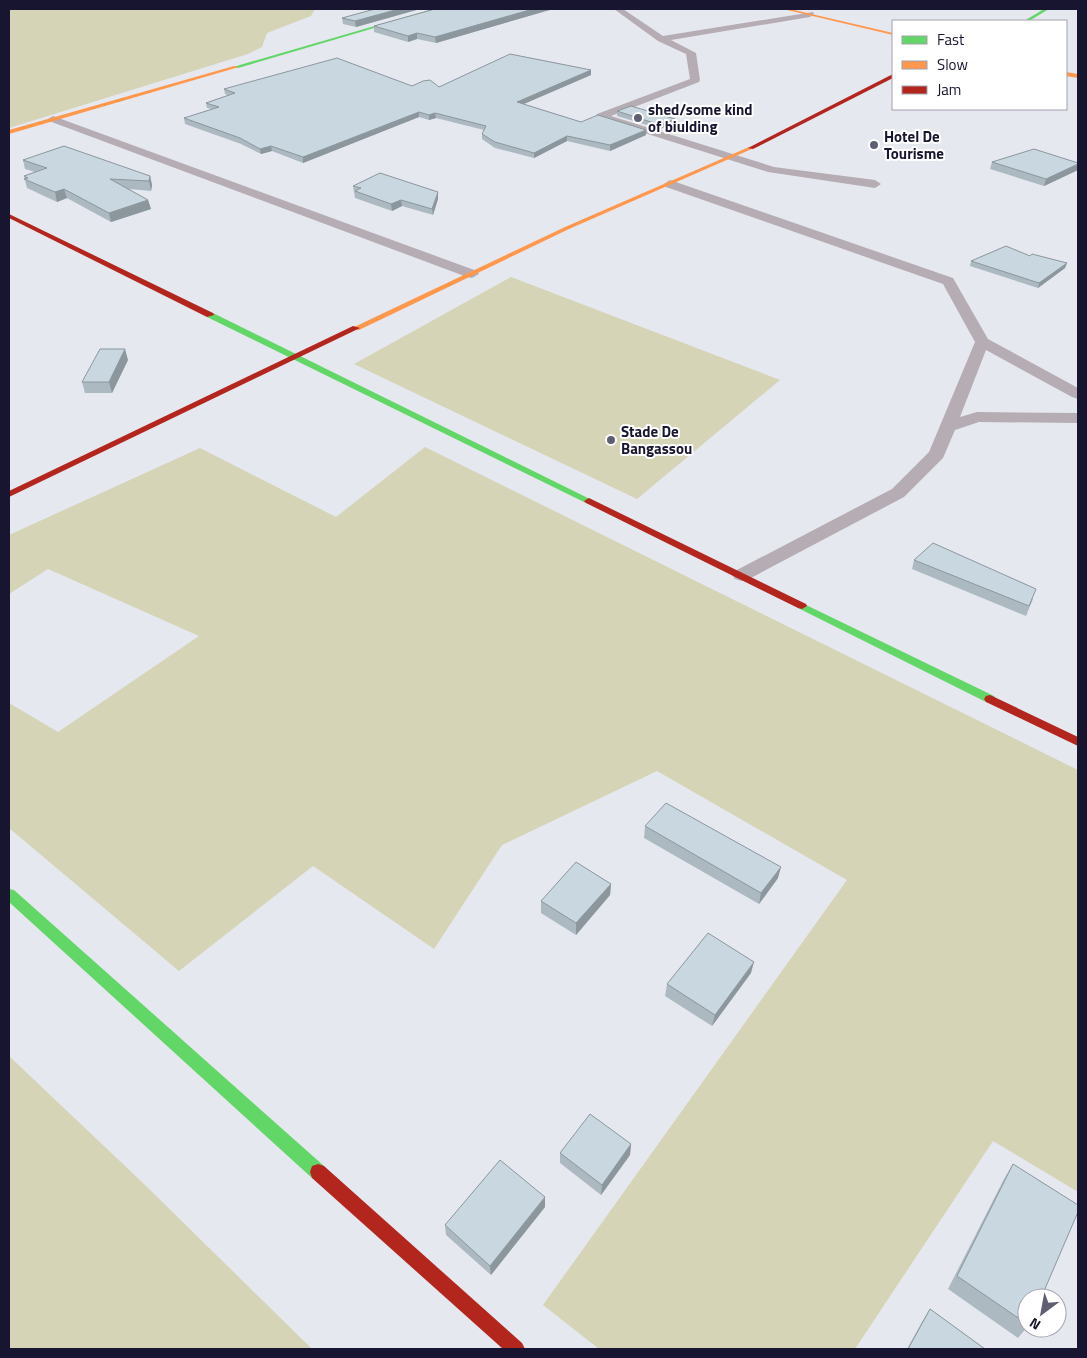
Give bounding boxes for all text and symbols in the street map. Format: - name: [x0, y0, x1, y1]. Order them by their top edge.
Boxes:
- legend: [892, 20, 1067, 110]
- text: Fast: [937, 28, 965, 51]
- text: Slow: [937, 53, 968, 76]
- text: Jam: [937, 78, 961, 101]
- place label: shed/some kind of biulding: [648, 98, 753, 138]
- marker: shed/some kind of biulding: [632, 112, 644, 124]
- place label: Hotel De Tourisme: [884, 125, 944, 165]
- marker: Hotel De Tourisme: [868, 139, 880, 151]
- place label: Stade De Bangassou: [621, 420, 692, 460]
- marker: Stade De Bangassou: [605, 434, 617, 446]
- north arrow: [1017, 1288, 1067, 1338]
- text: N: [1025, 1313, 1045, 1336]

